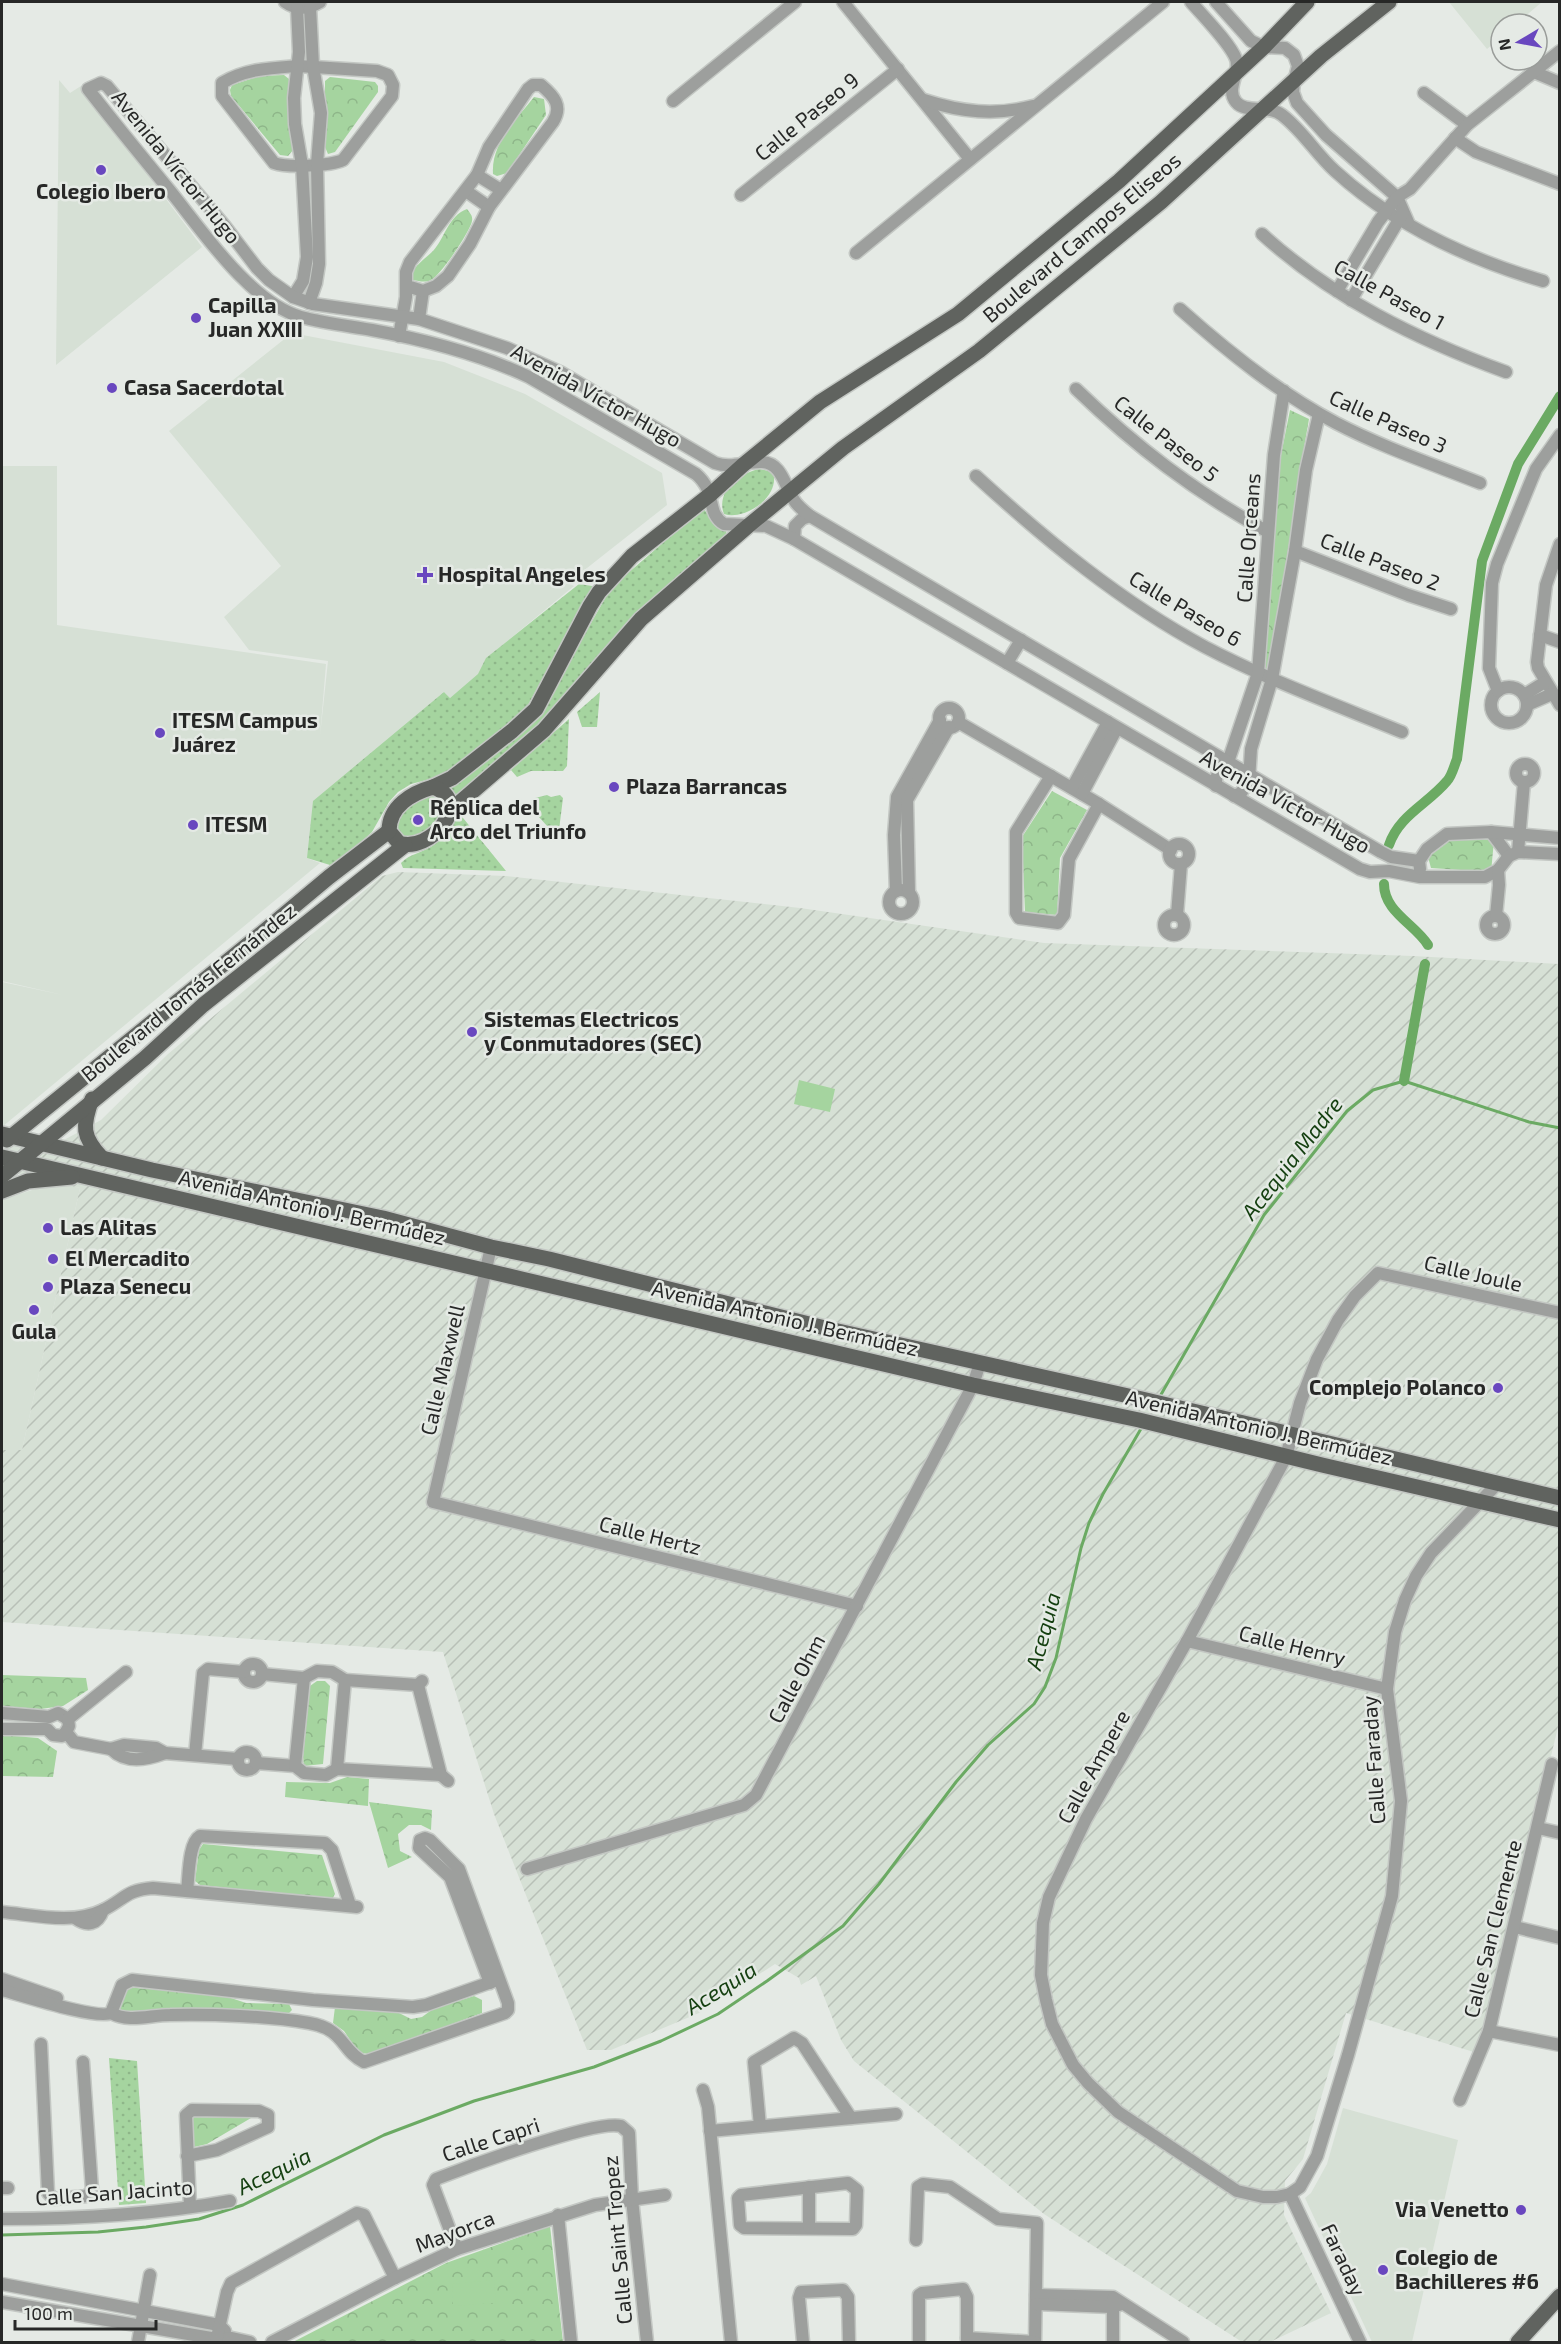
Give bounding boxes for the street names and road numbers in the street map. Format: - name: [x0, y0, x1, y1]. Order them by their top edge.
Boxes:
- street label: Calle Paseo 9: [749, 66, 863, 165]
- street label: Avenida Víctor Hugo: [108, 84, 247, 248]
- street label: Boulevard Campos Eliseos: [977, 147, 1185, 327]
- street label: Calle Paseo 1: [1330, 253, 1449, 334]
- street label: Avenida Víctor Hugo: [507, 338, 686, 452]
- street label: Calle Paseo 3: [1326, 384, 1451, 458]
- street label: Calle Paseo 5: [1110, 389, 1224, 486]
- street label: Calle Orceans: [1231, 472, 1265, 604]
- street label: Calle Paseo 2: [1317, 526, 1444, 595]
- street label: Calle Paseo 6: [1125, 564, 1246, 651]
- street label: Avenida Víctor Hugo: [1196, 744, 1375, 858]
- street label: Boulevard Tomás Fernández: [76, 897, 300, 1086]
- street label: Avenida Antonio J. Bermúdez: [177, 1164, 448, 1249]
- street label: Calle Joule: [1422, 1249, 1525, 1296]
- street label: Avenida Antonio J. Bermúdez: [650, 1275, 921, 1360]
- street label: Calle Maxwell: [414, 1301, 469, 1438]
- street label: Avenida Antonio J. Bermúdez: [1124, 1384, 1395, 1469]
- street label: Calle Hertz: [597, 1510, 704, 1559]
- street label: Calle Henry: [1236, 1619, 1348, 1670]
- street label: Calle Ohm: [762, 1630, 829, 1727]
- street label: Calle Faraday: [1356, 1695, 1389, 1825]
- street label: Calle Ampere: [1051, 1705, 1134, 1827]
- street label: Calle San Clemente: [1457, 1837, 1526, 2020]
- street label: Calle Capri: [439, 2111, 543, 2166]
- street label: Calle Saint Tropez: [597, 2155, 636, 2326]
- street label: Calle San Jacinto: [34, 2174, 194, 2209]
- street label: Mayorca: [411, 2204, 498, 2257]
- street label: Faraday: [1317, 2219, 1372, 2300]

